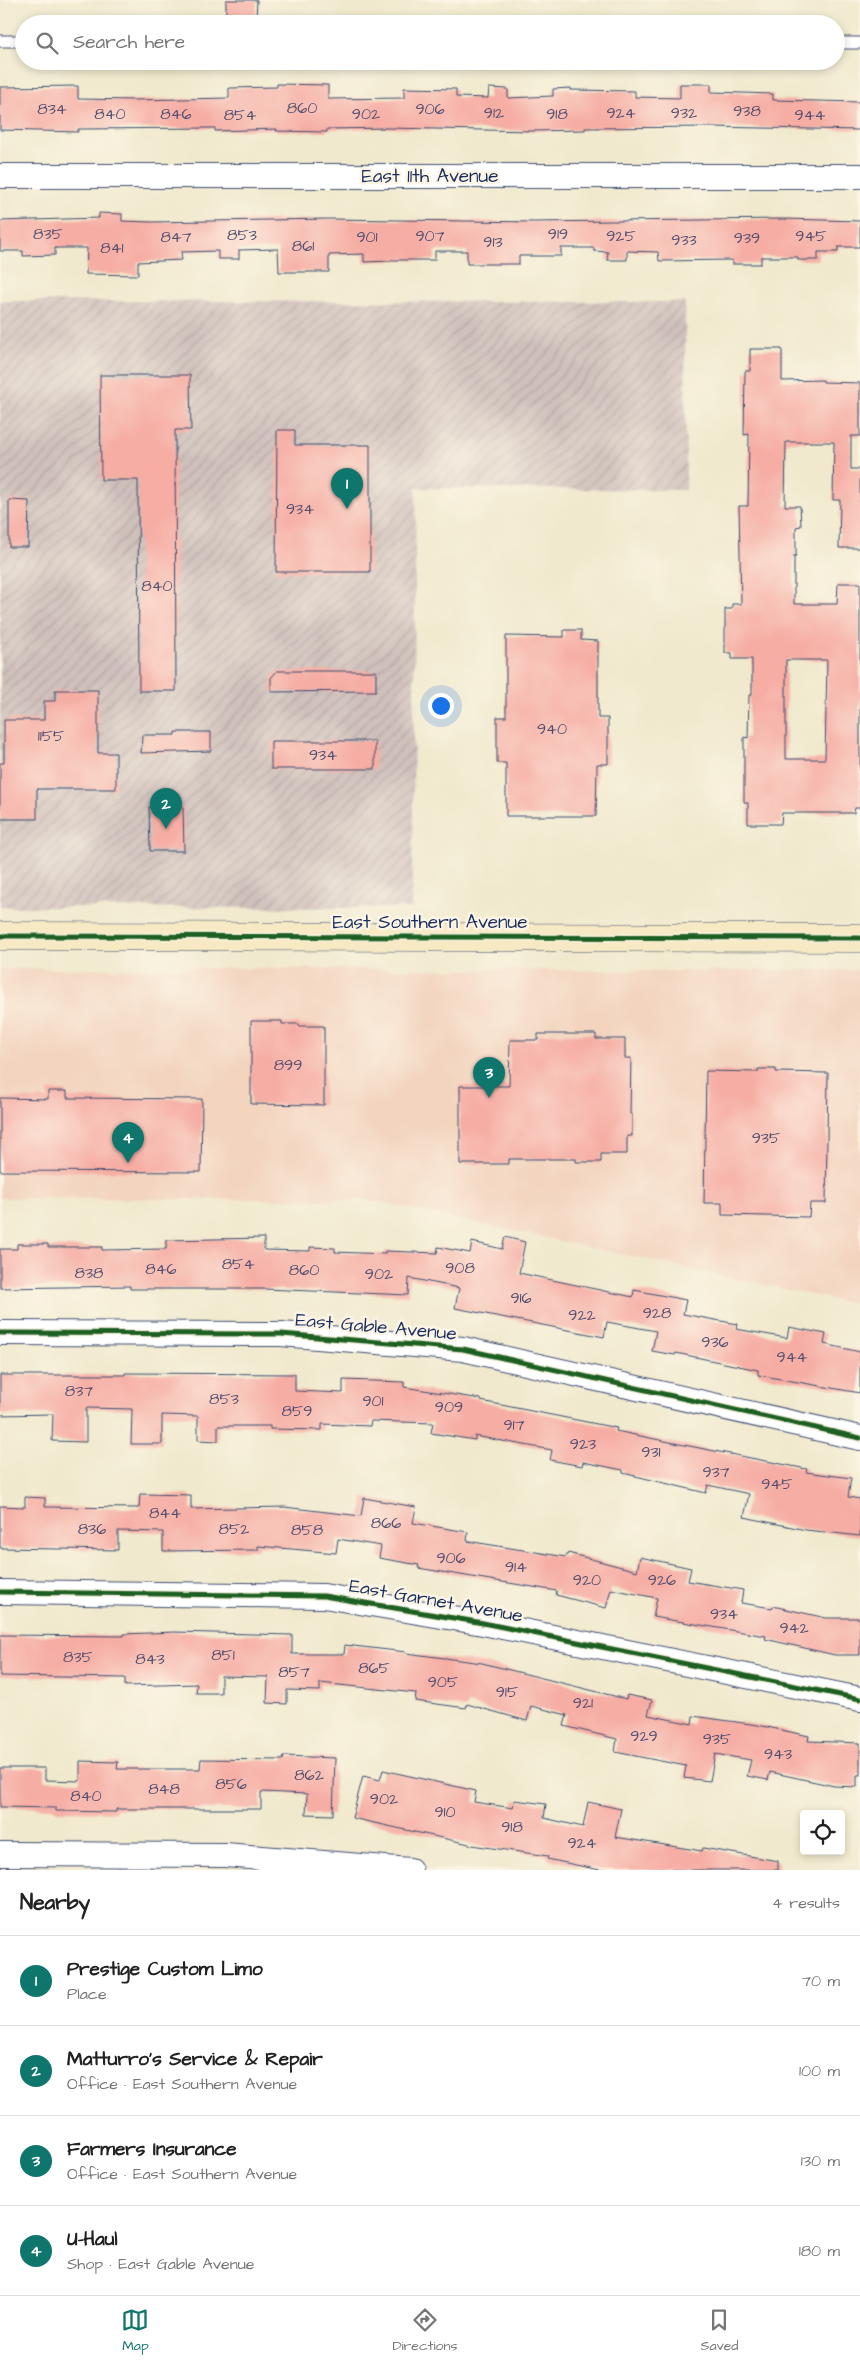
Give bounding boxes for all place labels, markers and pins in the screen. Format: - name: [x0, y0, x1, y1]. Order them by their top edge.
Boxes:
- pin: 1: [331, 468, 363, 509]
- pin: 2: [150, 788, 182, 829]
- pin: 3: [473, 1057, 505, 1098]
- pin: 4: [112, 1122, 144, 1163]

